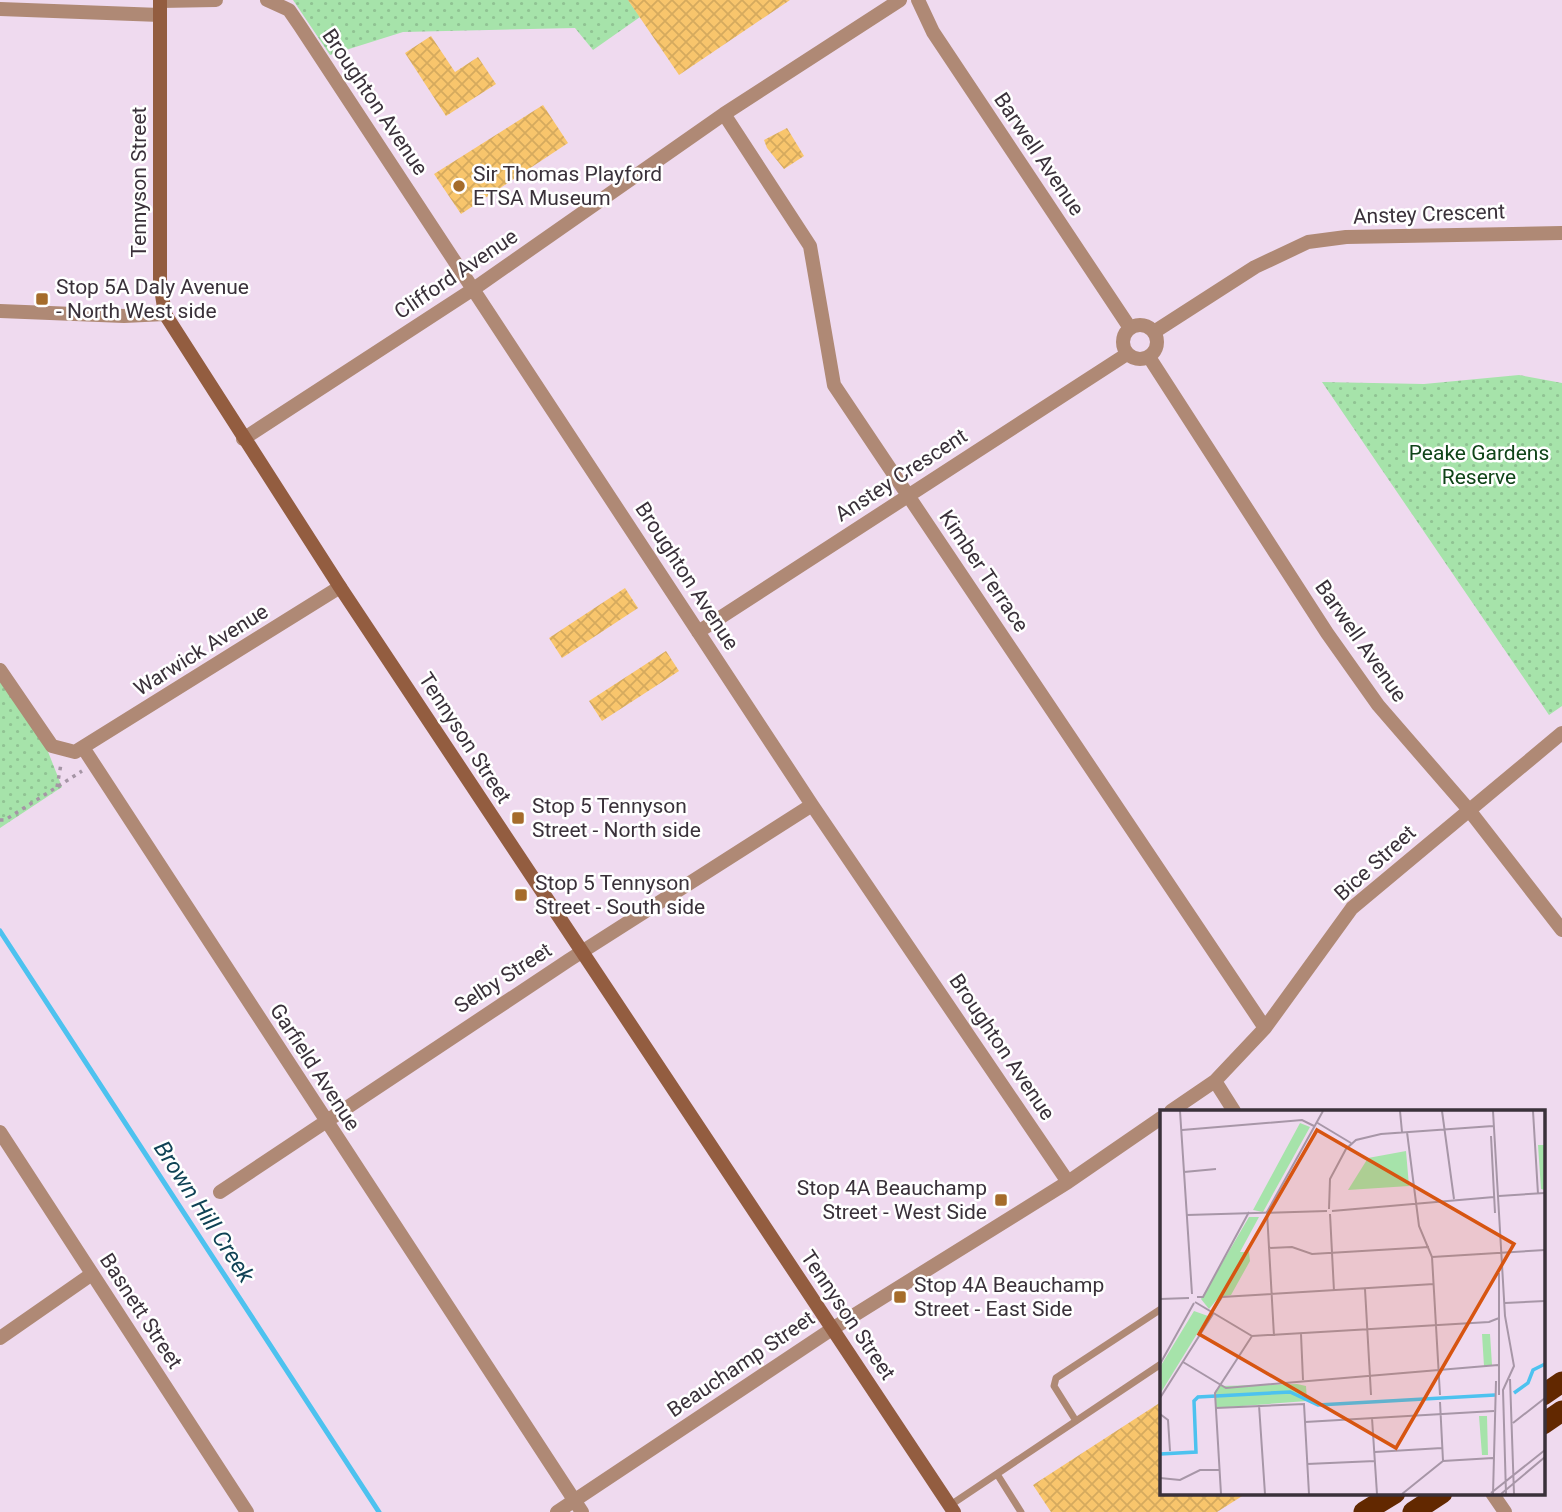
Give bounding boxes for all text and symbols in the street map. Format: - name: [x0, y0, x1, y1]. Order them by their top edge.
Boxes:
- street label: Broughton Avenue: [317, 24, 433, 180]
- street label: Barwell Avenue: [989, 88, 1089, 220]
- street label: Tennyson Street: [127, 106, 151, 257]
- place label: Sir Thomas Playford ETSA Museum: [473, 162, 662, 210]
- marker: Sir Thomas Playford ETSA Museum: [451, 178, 467, 194]
- street label: Anstey Crescent: [1352, 199, 1506, 229]
- street label: Clifford Avenue: [390, 224, 522, 324]
- place label: Stop 5A Daly Avenue - North West side: [56, 275, 249, 323]
- marker: Stop 5A Daly Avenue - North West side: [34, 291, 50, 307]
- street label: Anstey Crescent: [831, 423, 972, 527]
- park label: Peake Gardens Reserve: [1409, 441, 1549, 489]
- street label: Broughton Avenue: [630, 498, 744, 654]
- street label: Kimber Terrace: [934, 506, 1034, 636]
- street label: Barwell Avenue: [1310, 576, 1412, 706]
- street label: Warwick Avenue: [130, 599, 272, 701]
- street label: Tennyson Street: [414, 668, 516, 808]
- place label: Stop 5 Tennyson Street - North side: [532, 794, 701, 842]
- marker: Stop 5 Tennyson Street - North side: [510, 810, 526, 826]
- street label: Bice Street: [1329, 820, 1421, 906]
- place label: Stop 5 Tennyson Street - South side: [535, 871, 705, 919]
- marker: Stop 5 Tennyson Street - South side: [513, 887, 529, 903]
- street label: Selby Street: [450, 938, 556, 1018]
- street label: Broughton Avenue: [944, 969, 1060, 1125]
- street label: Garfield Avenue: [265, 999, 365, 1135]
- inset map: [1160, 1110, 1544, 1494]
- water label: Brown Hill Creek: [148, 1136, 260, 1288]
- place label: Stop 4A Beauchamp Street - West Side: [797, 1176, 987, 1224]
- marker: Stop 4A Beauchamp Street - West Side: [993, 1192, 1009, 1208]
- street label: Tennyson Street: [796, 1246, 900, 1384]
- street label: Basnett Street: [95, 1249, 187, 1373]
- place label: Stop 4A Beauchamp Street - East Side: [914, 1273, 1104, 1321]
- marker: Stop 4A Beauchamp Street - East Side: [892, 1289, 908, 1305]
- street label: Beauchamp Street: [663, 1306, 819, 1422]

